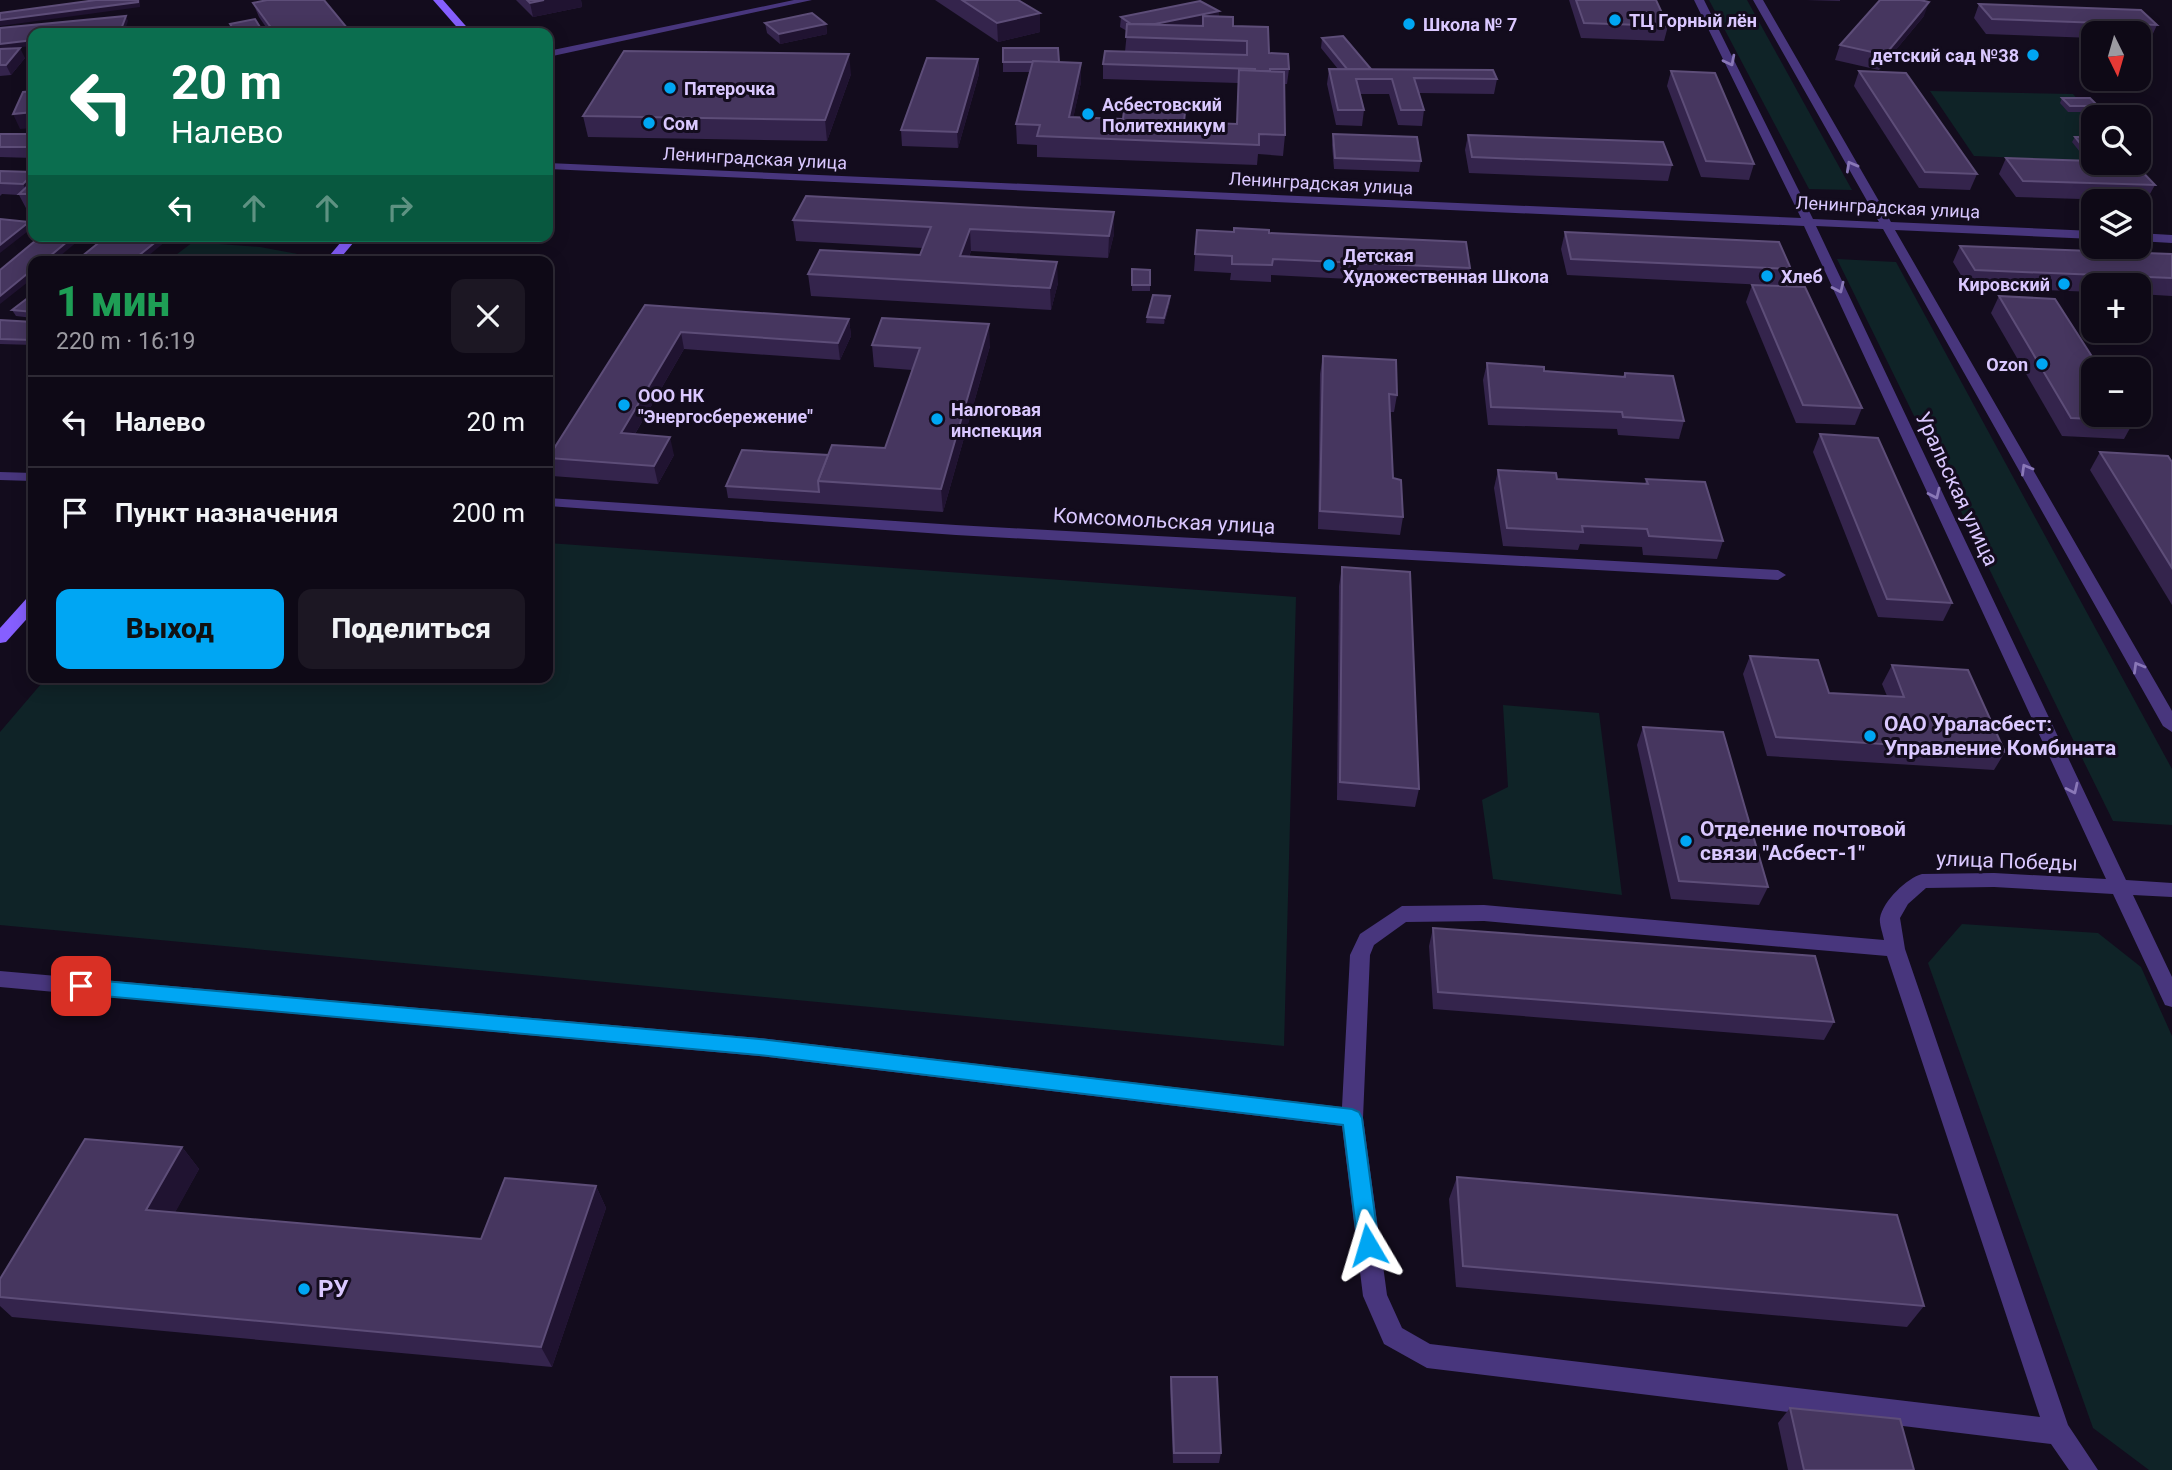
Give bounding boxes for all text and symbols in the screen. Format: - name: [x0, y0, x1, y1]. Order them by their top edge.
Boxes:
- place label: ТЦ Горный лён: [1629, 10, 1757, 31]
- marker: ТЦ Горный лён: [1607, 12, 1623, 28]
- place label: Школа № 7: [1423, 14, 1517, 35]
- marker: Школа № 7: [1401, 16, 1417, 32]
- north arrow: [2081, 21, 2151, 91]
- map controls: [2081, 21, 2151, 427]
- place label: детский сад №38: [1871, 45, 2019, 66]
- marker: детский сад №38: [2025, 47, 2041, 63]
- text: 20 m: [171, 54, 282, 111]
- one-way arrow: [1722, 54, 1735, 66]
- icon: left: [56, 56, 147, 147]
- place label: Пятерочка: [684, 78, 775, 99]
- marker: Пятерочка: [662, 80, 678, 96]
- place label: Асбестовский Политехникум: [1102, 94, 1226, 136]
- button: search: [2081, 105, 2151, 175]
- marker: Асбестовский Политехникум: [1080, 106, 1096, 122]
- text: Налево: [171, 113, 283, 151]
- place label: Сом: [663, 113, 699, 134]
- marker: Сом: [641, 115, 657, 131]
- street label: Ленинградская улица: [662, 143, 848, 173]
- one-way arrow: [1846, 161, 1859, 173]
- street label: Ленинградская улица: [1228, 168, 1414, 198]
- icon: left: [162, 189, 200, 227]
- icon: ahead: [235, 189, 273, 227]
- icon: ahead: [308, 189, 346, 227]
- icon: right: [381, 189, 419, 227]
- button: layers: [2081, 189, 2151, 259]
- street label: Ленинградская улица: [1795, 192, 1981, 222]
- place label: Детская Художественная Школа: [1343, 245, 1549, 287]
- marker: Детская Художественная Школа: [1321, 257, 1337, 273]
- place label: Хлеб: [1781, 266, 1823, 287]
- marker: Хлеб: [1759, 268, 1775, 284]
- button: +: [2081, 273, 2151, 343]
- place label: Кировский: [1958, 274, 2050, 295]
- marker: Кировский: [2056, 276, 2072, 292]
- text: 1 мин: [56, 277, 170, 326]
- button: close: [451, 279, 525, 353]
- one-way arrow: [1831, 281, 1845, 293]
- text: 220 m · 16:19: [56, 328, 195, 355]
- place label: Ozon: [1986, 354, 2028, 375]
- marker: Ozon: [2034, 356, 2050, 372]
- button: −: [2081, 357, 2151, 427]
- place label: ООО НК "Энергосбережение": [638, 385, 813, 427]
- marker: ООО НК "Энергосбережение": [616, 397, 632, 413]
- place label: Налоговая инспекция: [951, 399, 1042, 441]
- icon: left: [56, 403, 94, 441]
- text: Налево: [115, 407, 205, 437]
- text: 20 m: [467, 407, 525, 437]
- street label: Уральская улица: [1911, 408, 2003, 570]
- marker: Налоговая инспекция: [929, 411, 945, 427]
- one-way arrow: [2021, 464, 2034, 476]
- one-way arrow: [1927, 487, 1941, 499]
- icon: arrive: [56, 494, 94, 532]
- text: Пункт назначения: [115, 498, 339, 528]
- text: 200 m: [452, 498, 525, 528]
- street label: Комсомольская улица: [1052, 503, 1276, 539]
- button: Выход: [56, 589, 284, 669]
- button: Поделиться: [298, 589, 525, 669]
- one-way arrow: [2133, 661, 2146, 674]
- place label: ОАО Ураласбест: Управление Комбината: [1884, 712, 2116, 760]
- marker: ОАО Ураласбест: Управление Комбината: [1862, 728, 1878, 744]
- one-way arrow: [2065, 782, 2079, 794]
- place label: Отделение почтовой связи "Асбест-1": [1700, 817, 1906, 865]
- marker: Отделение почтовой связи "Асбест-1": [1678, 833, 1694, 849]
- street label: улица Победы: [1936, 847, 2078, 875]
- pin: [51, 956, 111, 1016]
- icon: arrive: [62, 967, 100, 1005]
- position arrow: [1331, 1208, 1405, 1282]
- place label: РУ: [318, 1275, 349, 1303]
- marker: РУ: [296, 1281, 312, 1297]

